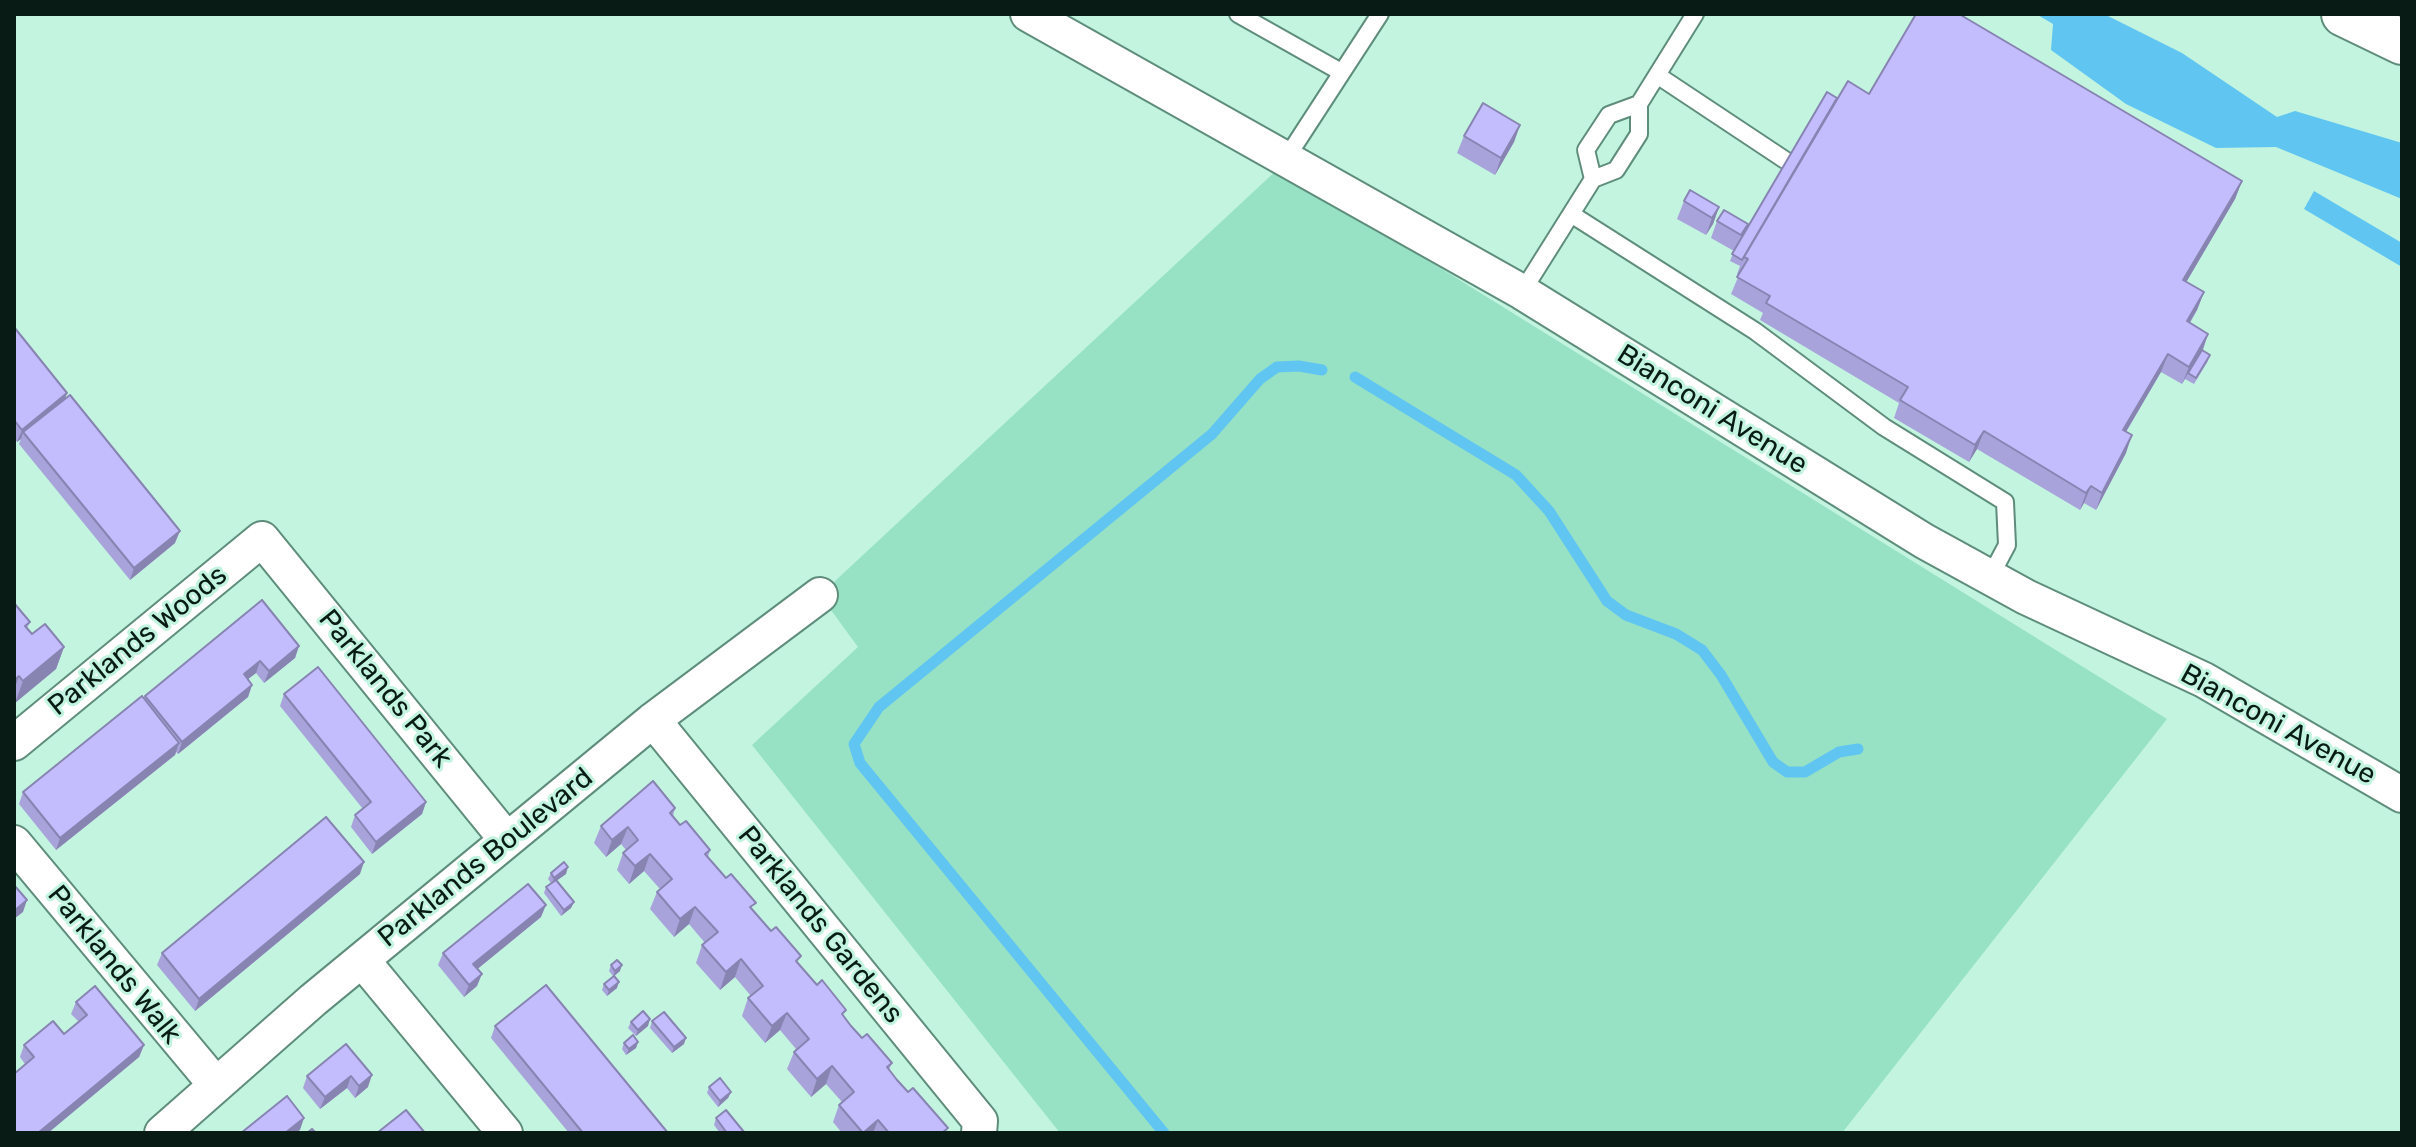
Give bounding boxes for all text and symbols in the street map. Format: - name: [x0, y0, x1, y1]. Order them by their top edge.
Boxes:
- street label: Bianconi Avenue: [1611, 338, 1813, 482]
- street label: Parklands Woods: [42, 559, 234, 723]
- street label: Parklands Park: [311, 603, 459, 775]
- street label: Bianconi Avenue: [2174, 657, 2382, 793]
- street label: Parklands Boulevard: [372, 761, 600, 955]
- street label: Parklands Gardens: [730, 820, 910, 1030]
- street label: Parklands Walk: [40, 879, 188, 1051]

